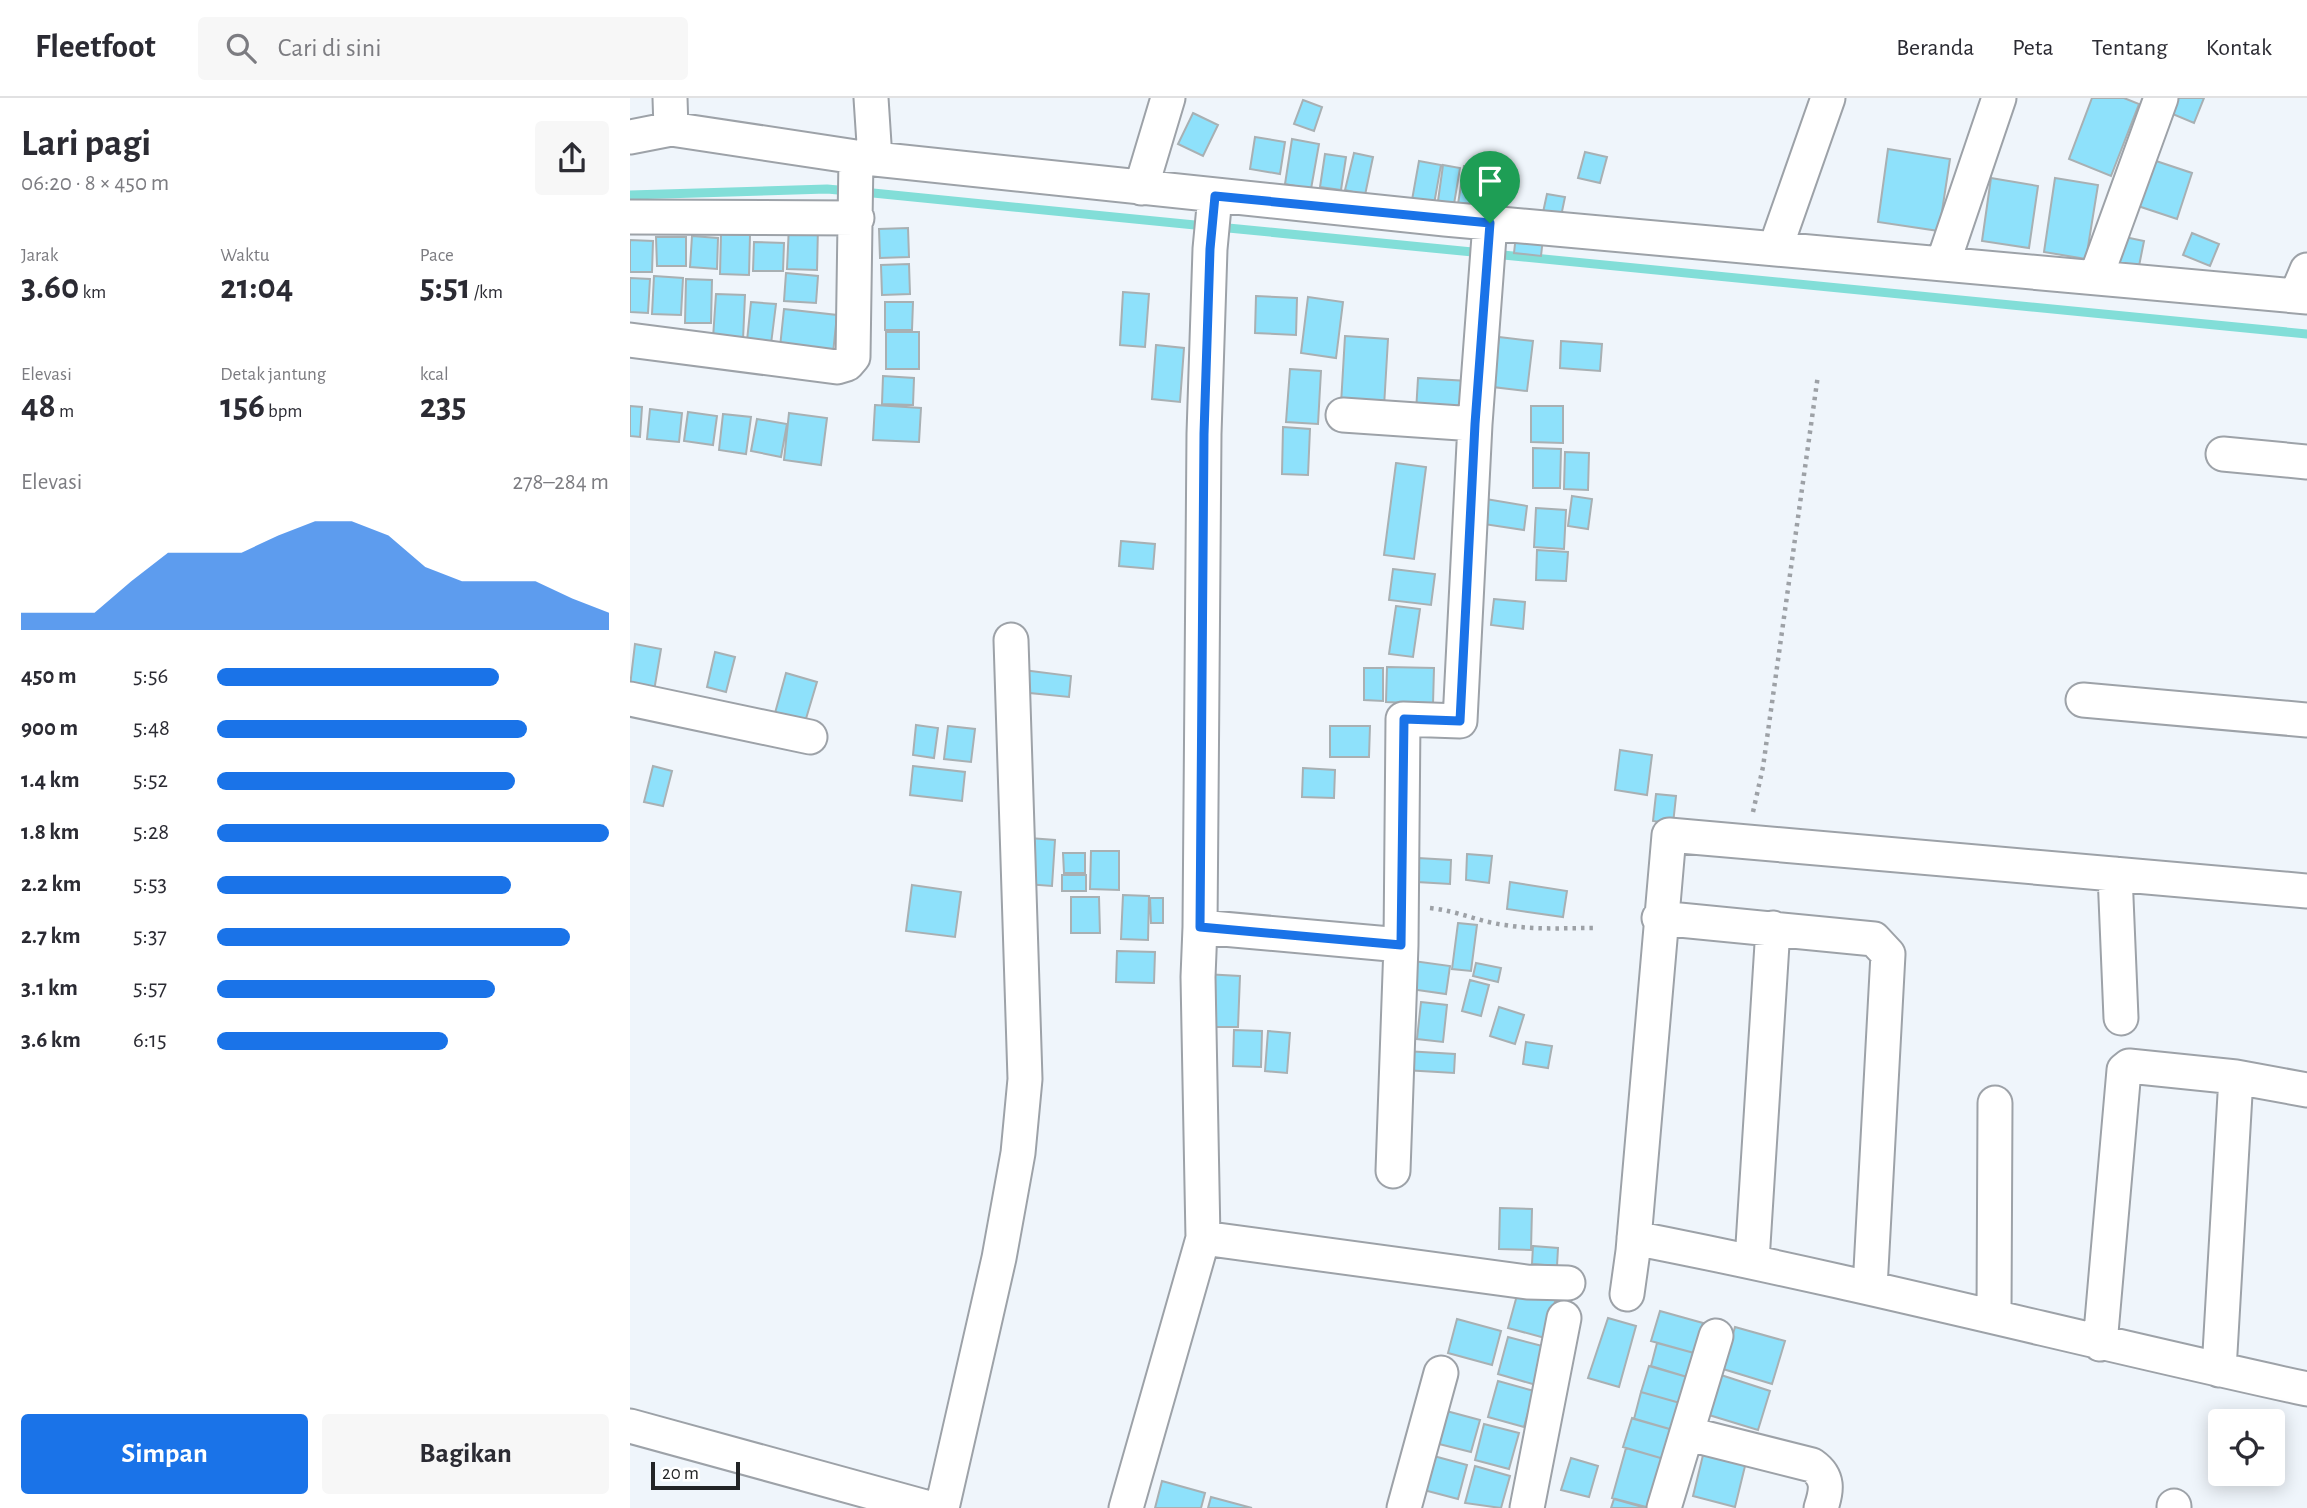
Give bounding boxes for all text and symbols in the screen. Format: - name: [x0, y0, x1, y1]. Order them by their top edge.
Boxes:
- search box: [198, 17, 688, 80]
- icon: search: [222, 29, 260, 67]
- text: Fleetfoot: [35, 31, 156, 64]
- text: Cari di sini: [278, 35, 382, 61]
- text: Beranda: [1896, 36, 1974, 60]
- text: Peta: [2012, 36, 2054, 60]
- text: Tentang: [2092, 36, 2168, 60]
- text: Kontak: [2206, 36, 2272, 60]
- button: share: [535, 121, 609, 195]
- text: Lari pagi: [21, 125, 151, 163]
- pin: [1460, 151, 1520, 223]
- icon: arrive: [1471, 162, 1509, 200]
- text: 06:20 · 8 × 450 m: [21, 172, 169, 195]
- text: Jarak: [21, 246, 59, 265]
- text: Waktu: [220, 246, 269, 265]
- text: Pace: [420, 246, 454, 265]
- text: 3.60: [21, 270, 79, 305]
- text: 21:04: [220, 270, 293, 305]
- text: 5:51: [420, 270, 471, 305]
- text: km: [79, 283, 106, 302]
- text: /km: [471, 283, 503, 302]
- text: Elevasi: [21, 365, 72, 384]
- text: Detak jantung: [220, 365, 326, 384]
- text: kcal: [420, 365, 449, 384]
- text: 48: [21, 389, 56, 424]
- text: 156: [220, 389, 265, 424]
- text: 235: [420, 389, 466, 424]
- text: m: [56, 402, 74, 421]
- text: bpm: [265, 402, 303, 421]
- text: Elevasi: [21, 471, 82, 494]
- text: 278–284 m: [512, 471, 609, 494]
- text: 450 m: [21, 665, 77, 688]
- text: 5:56: [133, 665, 168, 688]
- text: 900 m: [21, 717, 78, 740]
- text: 5:48: [133, 717, 170, 740]
- text: 1.4 km: [21, 769, 80, 792]
- text: 5:52: [133, 769, 168, 792]
- text: 1.8 km: [21, 821, 79, 844]
- text: 5:28: [133, 821, 169, 844]
- text: 2.2 km: [21, 873, 81, 896]
- text: 5:53: [133, 873, 167, 896]
- text: 2.7 km: [21, 925, 80, 948]
- text: 5:37: [133, 925, 167, 948]
- text: 3.1 km: [21, 977, 78, 1000]
- text: 5:57: [133, 977, 167, 1000]
- text: 3.6 km: [21, 1029, 81, 1052]
- text: 6:15: [133, 1029, 167, 1052]
- map controls: [2208, 1409, 2285, 1486]
- button: locate: [2208, 1409, 2285, 1486]
- button: Simpan: [21, 1414, 308, 1494]
- button: Bagikan: [322, 1414, 609, 1494]
- scale bar: [651, 1459, 740, 1491]
- text: 20 m: [662, 1464, 699, 1483]

